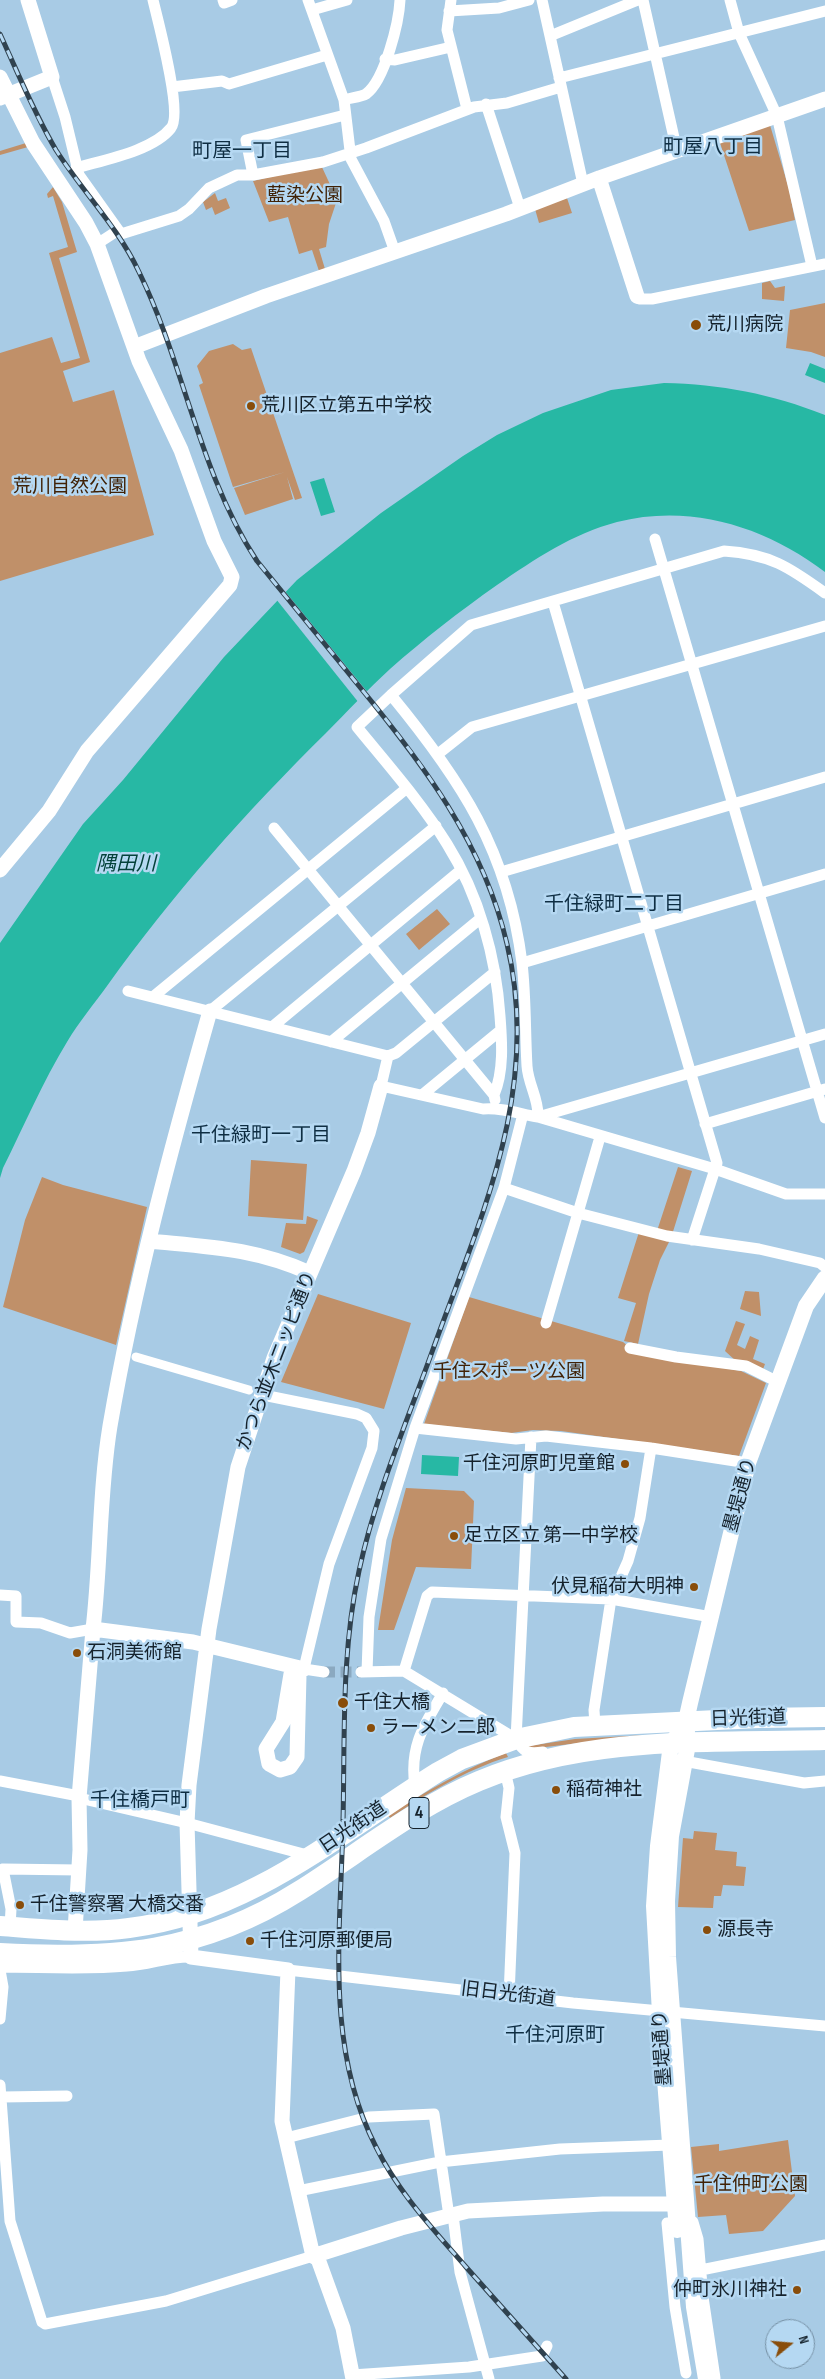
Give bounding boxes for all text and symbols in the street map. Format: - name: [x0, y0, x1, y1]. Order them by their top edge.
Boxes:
- district label: 町屋八丁目: [663, 136, 763, 160]
- district label: 町屋一丁目: [192, 140, 292, 164]
- park label: 藍染公園: [267, 185, 343, 207]
- place label: 荒川病院: [707, 314, 783, 336]
- marker: 荒川病院: [689, 318, 703, 332]
- place label: 荒川区立第五中学校: [261, 395, 432, 417]
- marker: 荒川区立第五中学校: [245, 400, 257, 412]
- park label: 荒川自然公園: [13, 476, 127, 498]
- water label: 隅田川: [96, 853, 156, 877]
- district label: 千住緑町二丁目: [544, 893, 684, 917]
- district label: 千住緑町一丁目: [191, 1124, 331, 1148]
- street label: かつら並木ニッピ通り: [232, 1268, 322, 1454]
- park label: 千住スポーツ公園: [433, 1361, 585, 1383]
- place label: 千住河原町児童館: [463, 1453, 615, 1475]
- street label: 墨堤通り: [720, 1455, 762, 1535]
- marker: 千住河原町児童館: [619, 1458, 631, 1470]
- place label: 足立区立 第一中学校: [464, 1525, 638, 1547]
- marker: 足立区立 第一中学校: [448, 1530, 460, 1542]
- place label: 伏見稲荷大明神: [551, 1576, 684, 1598]
- marker: 伏見稲荷大明神: [688, 1581, 700, 1593]
- place label: 石洞美術館: [87, 1642, 182, 1664]
- marker: 石洞美術館: [71, 1647, 83, 1659]
- place label: 千住大橋: [354, 1692, 430, 1714]
- marker: 千住大橋: [336, 1696, 350, 1710]
- street label: 日光街道: [710, 1706, 786, 1732]
- place label: ラーメン二郎: [381, 1717, 495, 1739]
- marker: ラーメン二郎: [365, 1722, 377, 1734]
- place label: 稲荷神社: [566, 1779, 642, 1801]
- marker: 稲荷神社: [550, 1784, 562, 1796]
- district label: 千住橋戸町: [90, 1789, 190, 1813]
- street label: 日光街道: [315, 1797, 391, 1859]
- road number: 4: [409, 1798, 429, 1829]
- place label: 千住警察署 大橋交番: [30, 1894, 204, 1916]
- marker: 千住警察署 大橋交番: [14, 1899, 26, 1911]
- place label: 源長寺: [717, 1919, 774, 1941]
- marker: 源長寺: [701, 1924, 713, 1936]
- place label: 千住河原郵便局: [260, 1930, 393, 1952]
- marker: 千住河原郵便局: [244, 1935, 256, 1947]
- street label: 旧日光街道: [459, 1978, 557, 2012]
- street label: 墨堤通り: [649, 2009, 677, 2087]
- district label: 千住河原町: [505, 2024, 605, 2048]
- park label: 千住仲町公園: [694, 2174, 808, 2196]
- place label: 仲町氷川神社: [673, 2279, 787, 2301]
- marker: 仲町氷川神社: [791, 2284, 803, 2296]
- north arrow: [765, 2319, 815, 2369]
- text: N: [795, 2334, 813, 2346]

